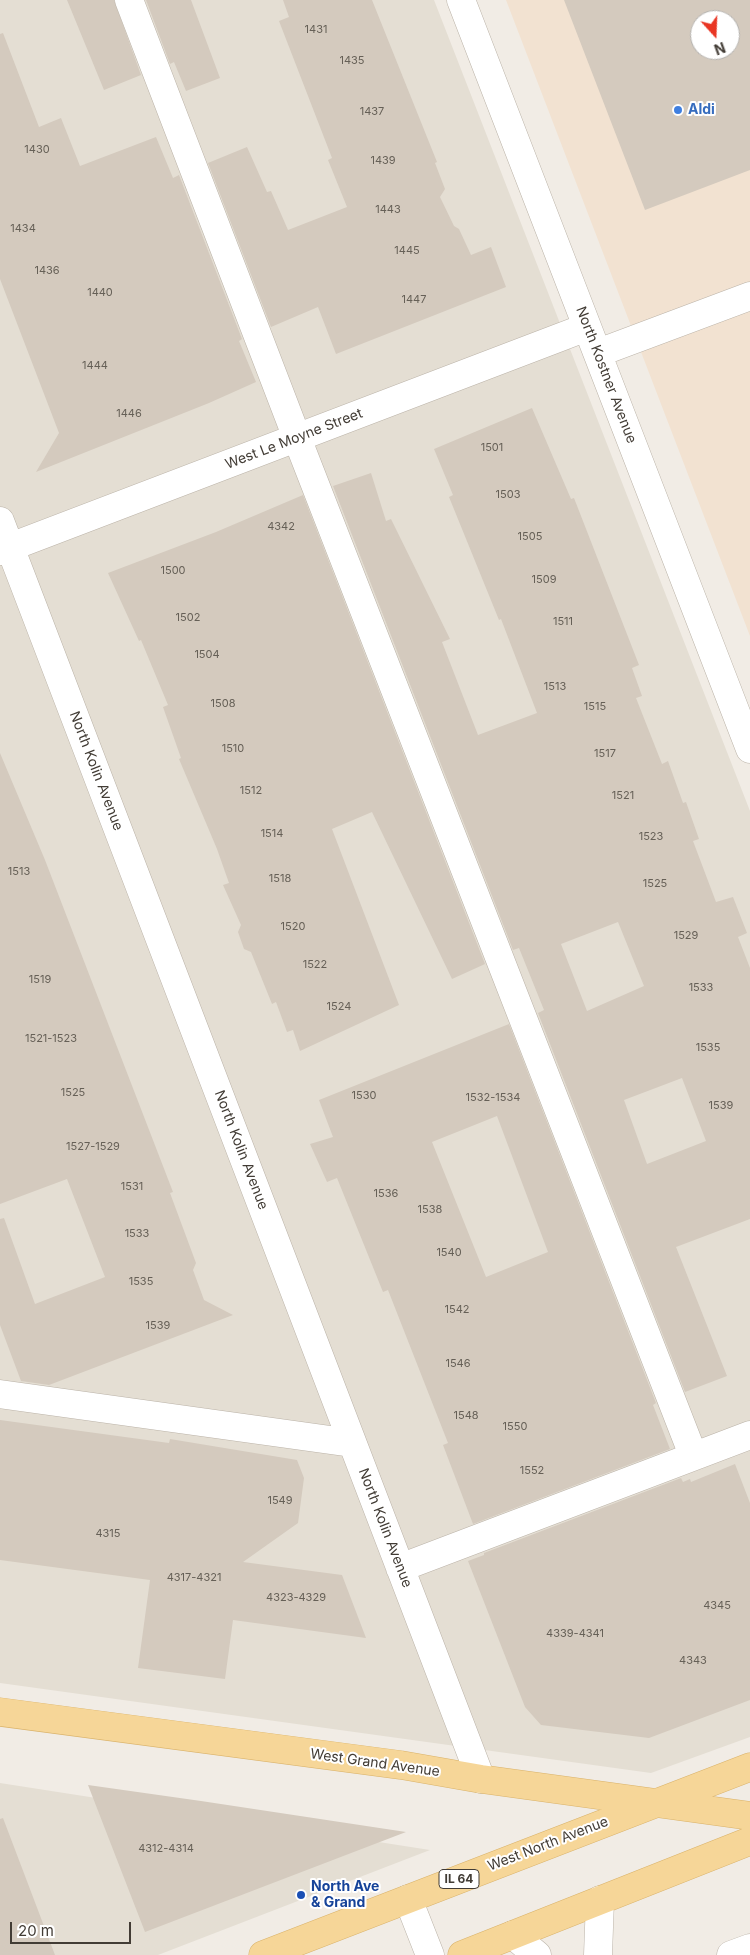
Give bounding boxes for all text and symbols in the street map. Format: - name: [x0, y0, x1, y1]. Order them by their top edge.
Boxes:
- north arrow: [690, 10, 740, 60]
- house number: 1431: [305, 23, 327, 37]
- text: N: [712, 39, 728, 58]
- house number: 1435: [339, 54, 365, 68]
- place label: Aldi: [688, 102, 715, 118]
- marker: Aldi: [672, 104, 684, 116]
- house number: 1437: [360, 105, 384, 119]
- house number: 1430: [24, 143, 50, 157]
- house number: 1439: [370, 154, 396, 168]
- house number: 1443: [375, 203, 401, 217]
- house number: 1434: [10, 222, 36, 236]
- house number: 1445: [394, 244, 420, 258]
- house number: 1436: [34, 264, 60, 278]
- house number: 1440: [87, 286, 113, 300]
- house number: 1447: [402, 293, 426, 307]
- street label: North Kostner Avenue: [572, 304, 640, 446]
- house number: 1444: [82, 359, 108, 373]
- street label: West Le Moyne Street: [223, 405, 365, 473]
- house number: 1446: [116, 407, 142, 421]
- house number: 1501: [481, 441, 503, 455]
- house number: 1503: [496, 488, 520, 502]
- house number: 4342: [267, 520, 295, 534]
- house number: 1505: [518, 530, 542, 544]
- house number: 1500: [160, 564, 186, 578]
- house number: 1509: [532, 573, 556, 587]
- house number: 1502: [176, 611, 200, 625]
- house number: 1511: [553, 615, 573, 629]
- house number: 1504: [194, 648, 220, 662]
- house number: 1513: [544, 680, 566, 694]
- house number: 1508: [211, 697, 235, 711]
- house number: 1515: [584, 700, 606, 714]
- street label: North Kolin Avenue: [65, 709, 127, 833]
- house number: 1510: [222, 742, 244, 756]
- house number: 1517: [594, 747, 616, 761]
- house number: 1512: [240, 784, 262, 798]
- house number: 1521: [612, 789, 634, 803]
- house number: 1514: [261, 827, 283, 841]
- house number: 1523: [639, 830, 663, 844]
- house number: 1513: [8, 865, 30, 879]
- house number: 1518: [269, 872, 291, 886]
- house number: 1525: [643, 877, 667, 891]
- house number: 1520: [281, 920, 305, 934]
- house number: 1529: [674, 929, 698, 943]
- house number: 1522: [303, 958, 327, 972]
- house number: 1519: [29, 973, 51, 987]
- house number: 1533: [689, 981, 713, 995]
- house number: 1524: [327, 1000, 351, 1014]
- house number: 1521-1523: [25, 1032, 77, 1046]
- house number: 1535: [696, 1041, 720, 1055]
- house number: 1525: [61, 1086, 85, 1100]
- street label: North Kolin Avenue: [210, 1088, 272, 1212]
- house number: 1530: [352, 1089, 376, 1103]
- house number: 1532-1534: [466, 1091, 520, 1105]
- house number: 1539: [709, 1099, 733, 1113]
- house number: 1527-1529: [66, 1140, 120, 1154]
- house number: 1531: [121, 1180, 143, 1194]
- house number: 1536: [374, 1187, 398, 1201]
- house number: 1538: [418, 1203, 442, 1217]
- house number: 1533: [125, 1227, 149, 1241]
- house number: 1540: [436, 1246, 462, 1260]
- house number: 1535: [129, 1275, 153, 1289]
- house number: 1542: [445, 1303, 469, 1317]
- house number: 1539: [146, 1319, 170, 1333]
- house number: 1546: [445, 1357, 471, 1371]
- house number: 1548: [453, 1409, 479, 1423]
- house number: 1550: [503, 1420, 527, 1434]
- house number: 1552: [520, 1464, 544, 1478]
- street label: North Kolin Avenue: [354, 1466, 416, 1590]
- house number: 1549: [267, 1494, 293, 1508]
- house number: 4315: [95, 1527, 121, 1541]
- house number: 4317-4321: [167, 1571, 221, 1585]
- house number: 4323-4329: [266, 1591, 326, 1605]
- house number: 4345: [703, 1599, 731, 1613]
- house number: 4339-4341: [546, 1627, 604, 1641]
- house number: 4343: [679, 1654, 707, 1668]
- street label: West Grand Avenue: [309, 1746, 441, 1780]
- street label: West North Avenue: [485, 1813, 611, 1875]
- house number: 4312-4314: [138, 1842, 194, 1856]
- road number: IL 64: [439, 1870, 479, 1888]
- place label: North Ave & Grand: [311, 1879, 379, 1911]
- marker: North Ave & Grand: [295, 1889, 307, 1901]
- scale bar: [12, 1912, 134, 1944]
- text: 20 m: [18, 1921, 54, 1940]

